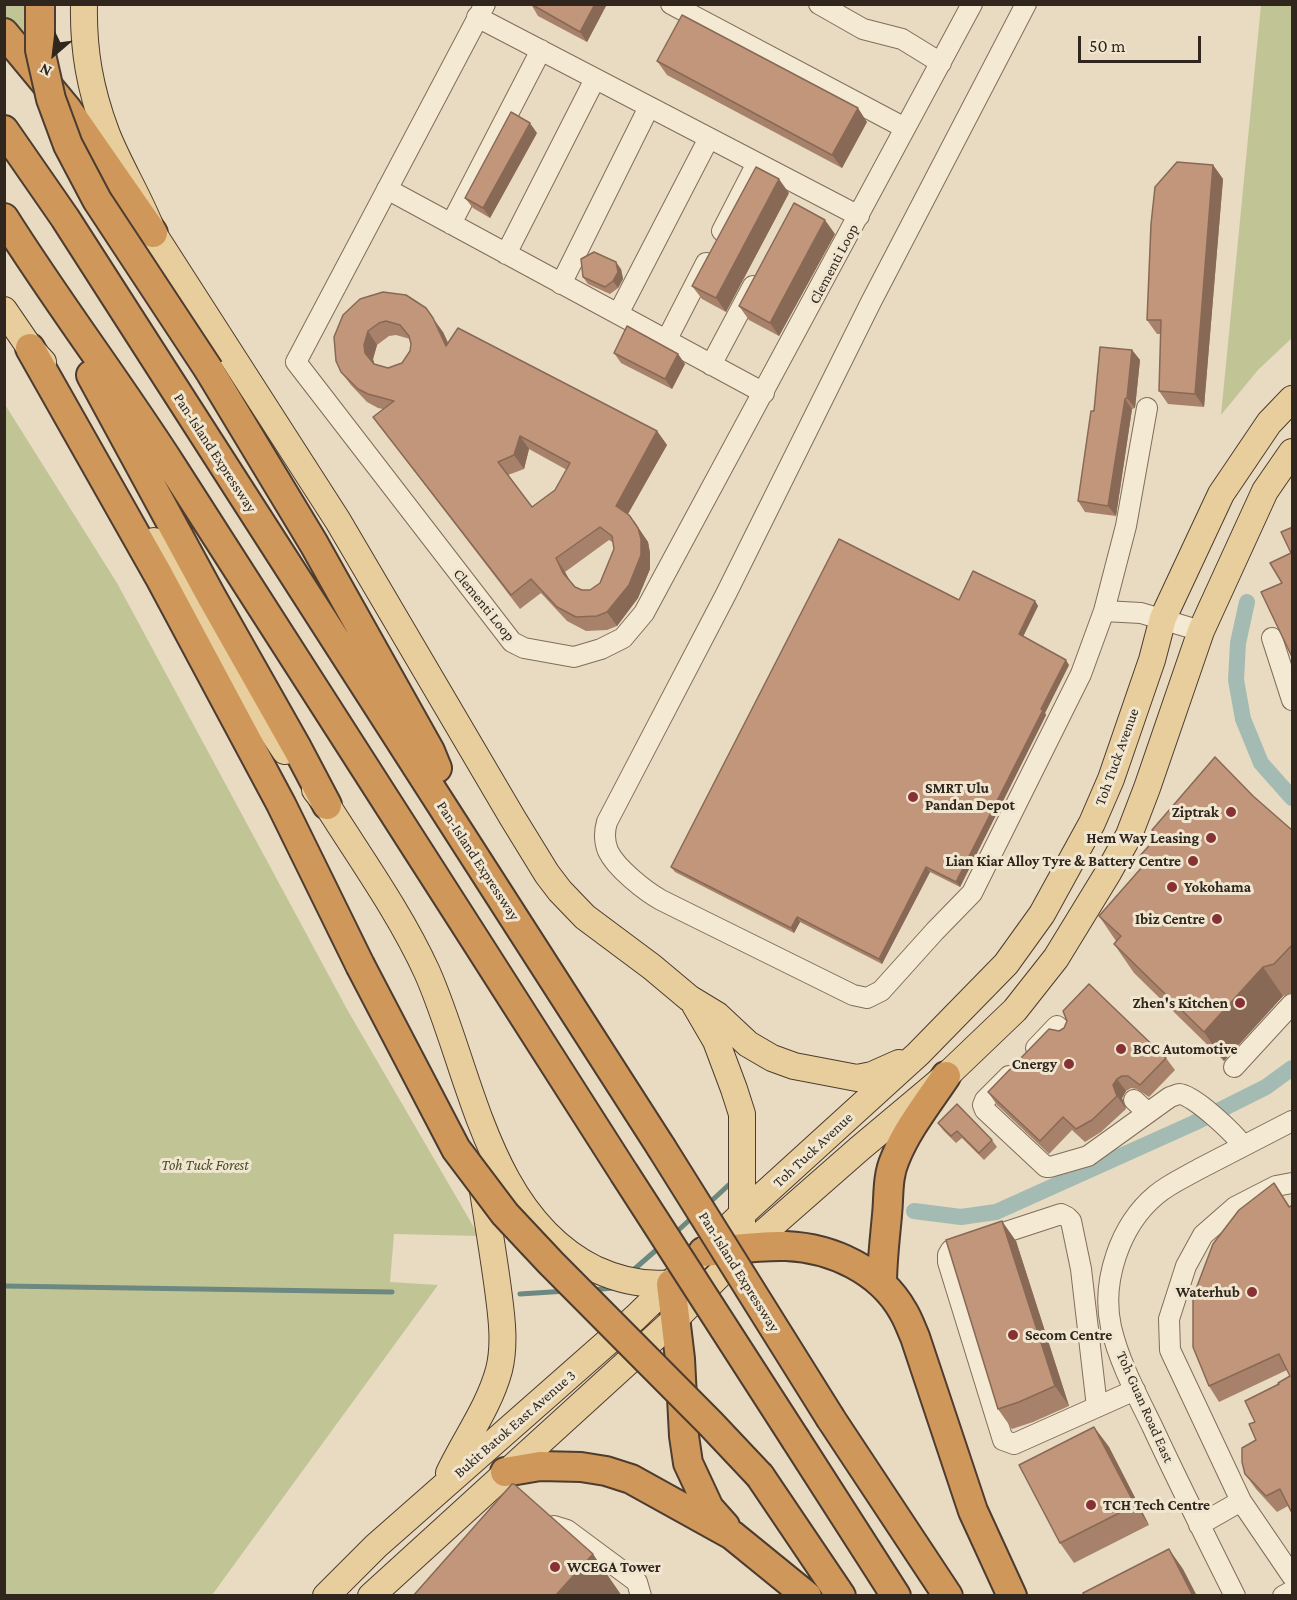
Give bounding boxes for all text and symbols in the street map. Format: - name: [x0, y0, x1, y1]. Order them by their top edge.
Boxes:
- north arrow: [24, 24, 84, 84]
- scale bar: [1081, 24, 1204, 62]
- text: 50 m: [1089, 36, 1126, 56]
- text: N: [37, 60, 54, 80]
- street label: Clementi Loop: [805, 221, 863, 307]
- street label: Pan-Island Expressway: [170, 390, 260, 516]
- street label: Clementi Loop: [449, 565, 519, 645]
- street label: Toh Tuck Avenue: [1091, 706, 1143, 808]
- place label: SMRT Ulu Pandan Depot: [925, 779, 1015, 814]
- marker: SMRT Ulu Pandan Depot: [906, 790, 920, 804]
- street label: Pan-Island Expressway: [433, 798, 523, 924]
- place label: Ziptrak: [1172, 803, 1219, 821]
- marker: Ziptrak: [1224, 805, 1238, 819]
- place label: Hem Way Leasing: [1086, 829, 1199, 847]
- marker: Hem Way Leasing: [1204, 831, 1218, 845]
- place label: Lian Kiar Alloy Tyre & Battery Centre: [945, 852, 1181, 870]
- marker: Lian Kiar Alloy Tyre & Battery Centre: [1186, 854, 1200, 868]
- place label: Yokohama: [1184, 878, 1251, 896]
- marker: Yokohama: [1165, 880, 1179, 894]
- place label: Ibiz Centre: [1135, 910, 1205, 928]
- marker: Ibiz Centre: [1210, 912, 1224, 926]
- place label: Zhen's Kitchen: [1133, 994, 1228, 1012]
- marker: Zhen's Kitchen: [1233, 996, 1247, 1010]
- place label: BCC Automotive: [1133, 1040, 1237, 1058]
- marker: BCC Automotive: [1114, 1042, 1128, 1056]
- place label: Cnergy: [1012, 1055, 1057, 1073]
- marker: Cnergy: [1062, 1057, 1076, 1071]
- street label: Toh Tuck Avenue: [769, 1109, 857, 1191]
- park label: Toh Tuck Forest: [161, 1156, 249, 1174]
- street label: Pan-Island Expressway: [695, 1208, 783, 1336]
- place label: Waterhub: [1176, 1283, 1240, 1301]
- marker: Waterhub: [1245, 1285, 1259, 1299]
- place label: Secom Centre: [1025, 1326, 1112, 1344]
- marker: Secom Centre: [1006, 1328, 1020, 1342]
- street label: Toh Guan Road East: [1112, 1348, 1178, 1466]
- street label: Bukit Batok East Avenue 3: [450, 1366, 580, 1482]
- place label: TCH Tech Centre: [1103, 1496, 1210, 1514]
- marker: TCH Tech Centre: [1084, 1498, 1098, 1512]
- place label: WCEGA Tower: [567, 1558, 661, 1576]
- marker: WCEGA Tower: [548, 1560, 562, 1574]

